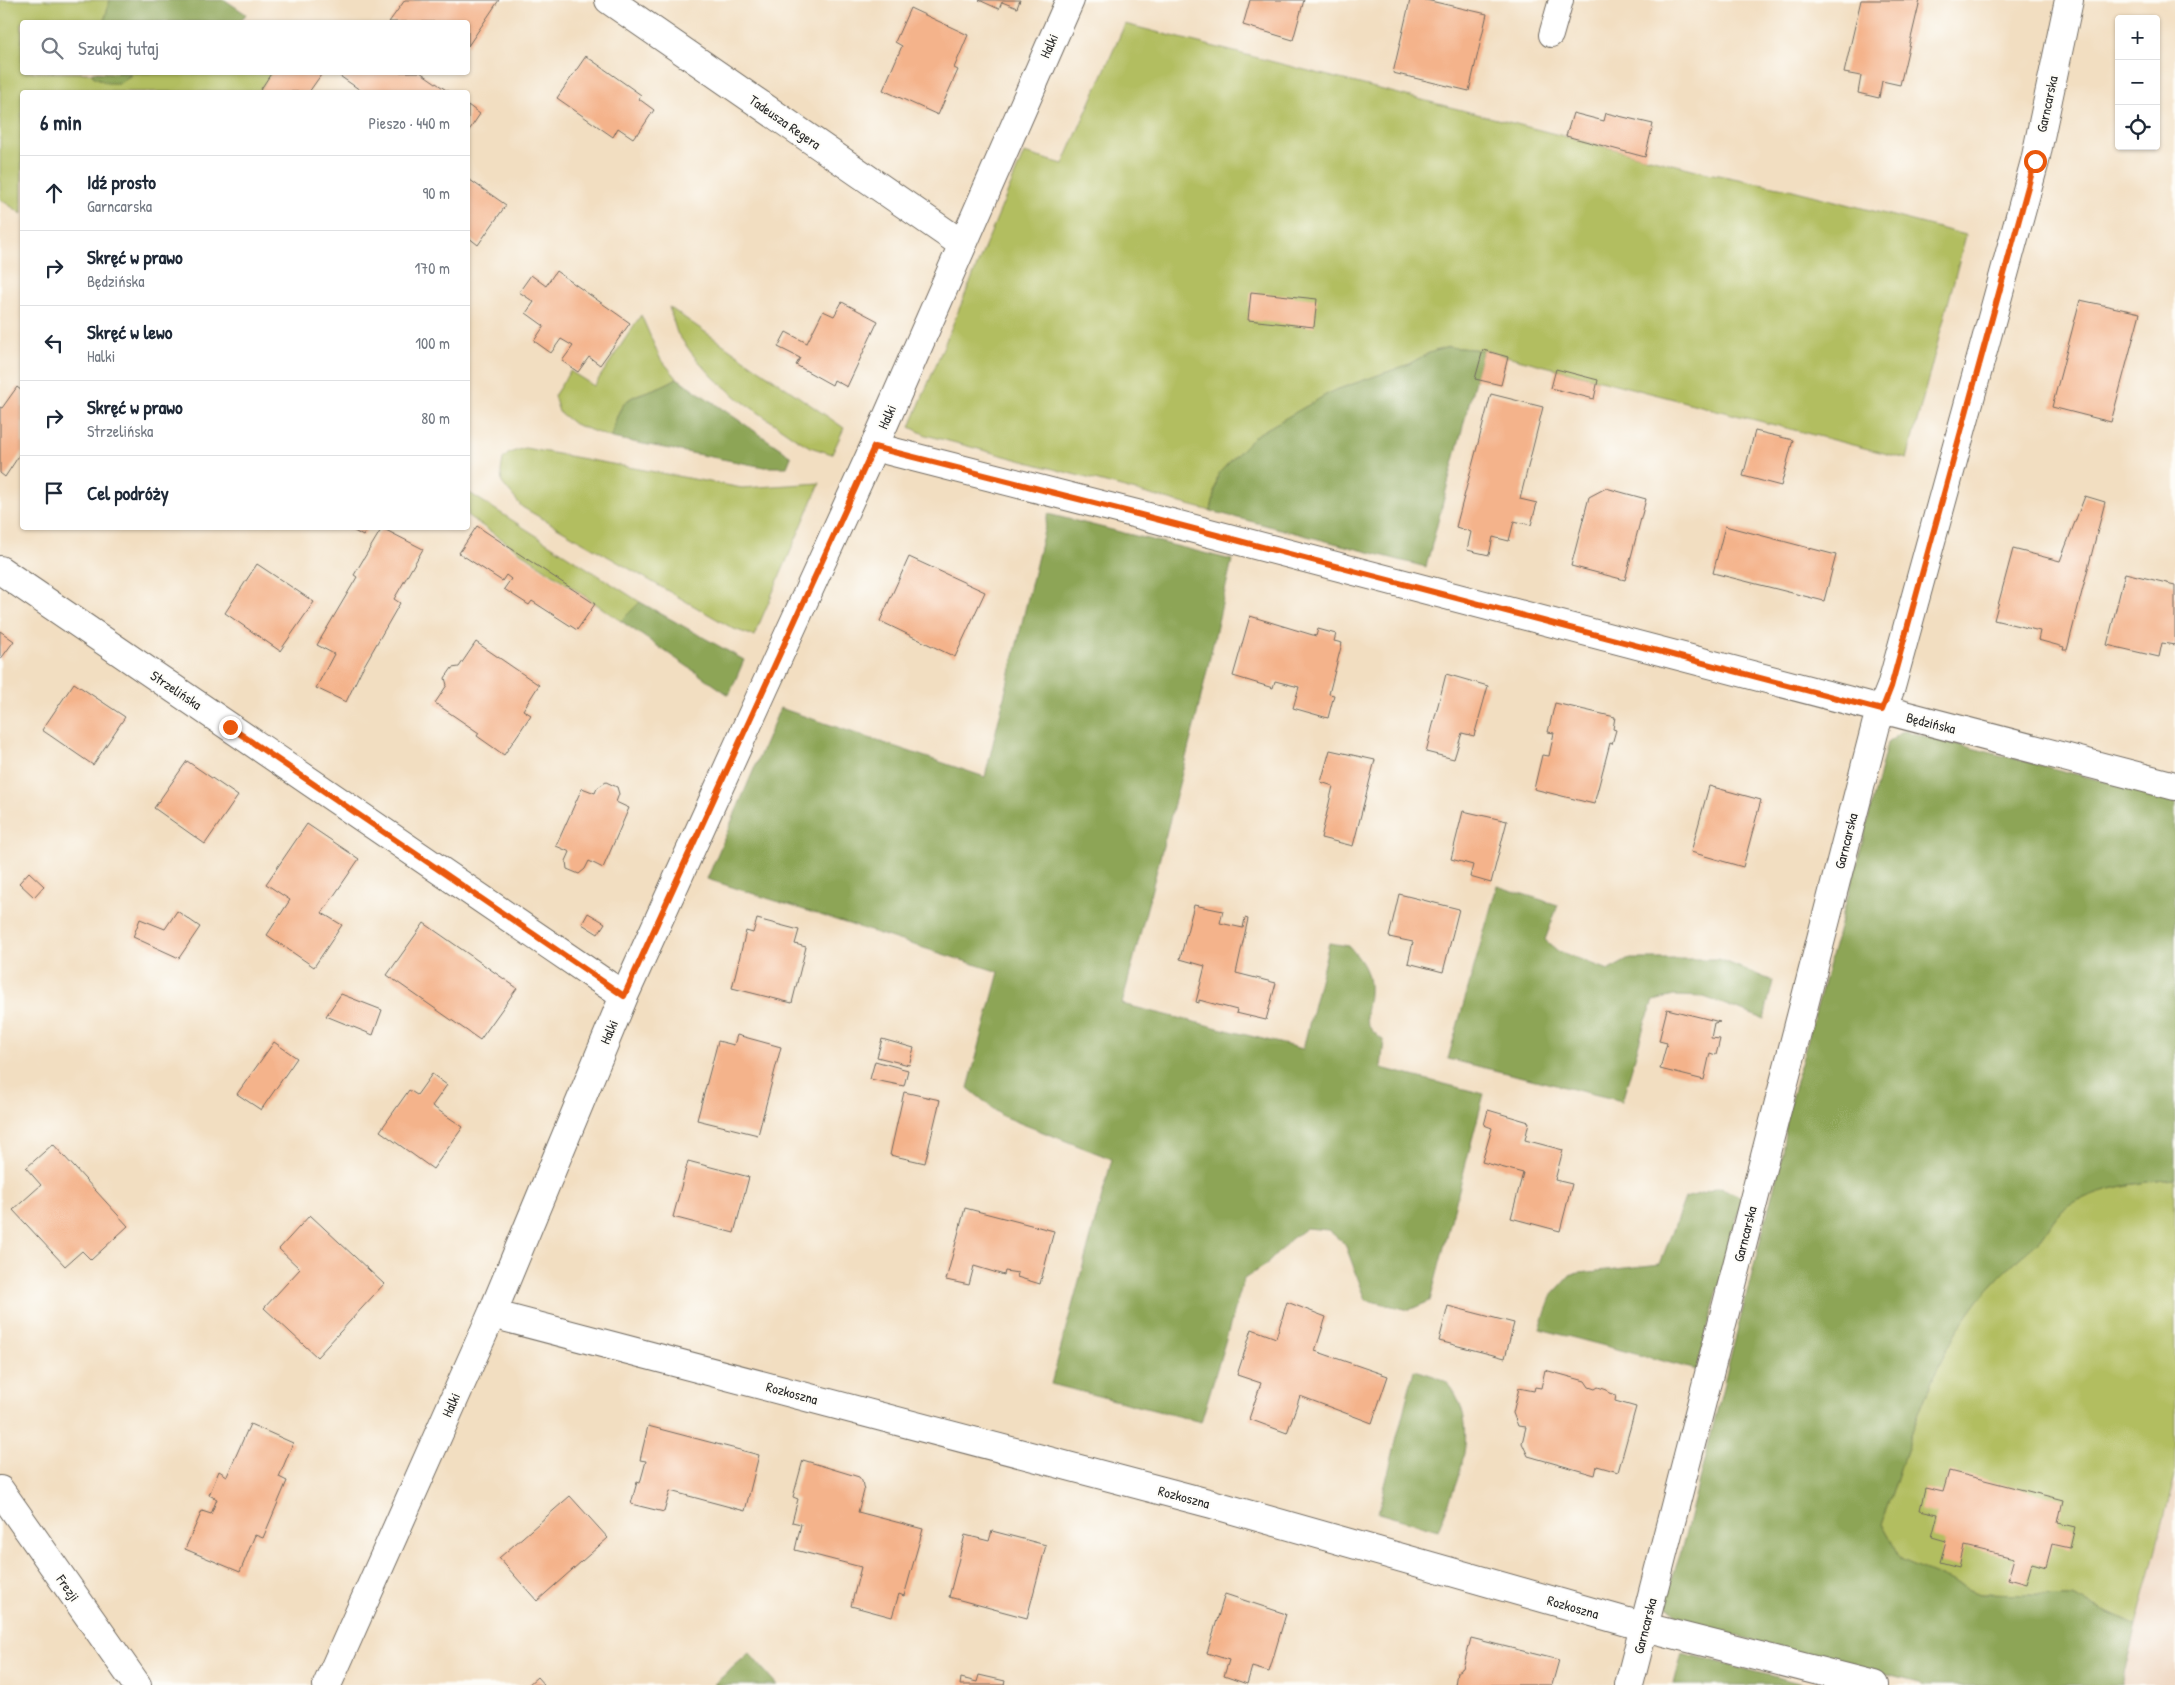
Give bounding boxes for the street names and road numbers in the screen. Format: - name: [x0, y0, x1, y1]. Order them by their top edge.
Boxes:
- street label: Halki: [1035, 31, 1062, 61]
- street label: Garncarska: [2031, 74, 2062, 134]
- street label: Tadeusza Regera: [745, 90, 825, 154]
- street label: Halki: [873, 402, 900, 432]
- street label: Strzelińska: [147, 665, 206, 714]
- street label: Będzińska: [1904, 707, 1958, 738]
- street label: Garncarska: [1829, 810, 1862, 871]
- street label: Halki: [595, 1017, 622, 1047]
- street label: Garncarska: [1728, 1203, 1761, 1264]
- street label: Rozkoszna: [764, 1377, 821, 1409]
- street label: Halki: [437, 1390, 464, 1420]
- street label: Rozkoszna: [1156, 1481, 1213, 1513]
- street label: Frezji: [51, 1570, 84, 1605]
- street label: Rozkoszna: [1545, 1590, 1602, 1623]
- street label: Garncarska: [1628, 1595, 1661, 1656]

